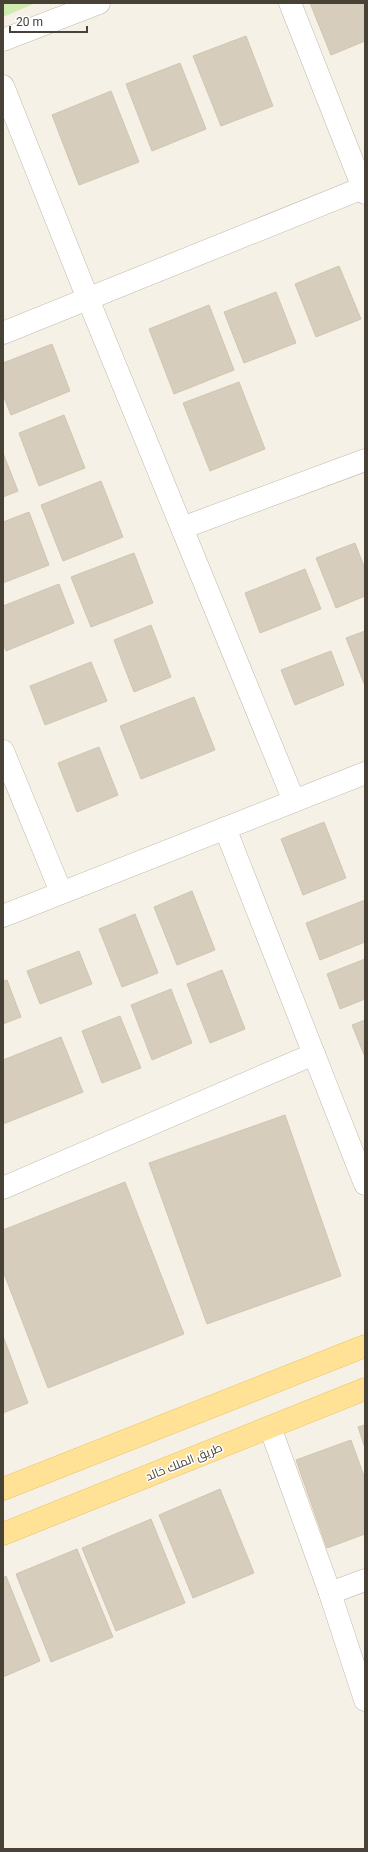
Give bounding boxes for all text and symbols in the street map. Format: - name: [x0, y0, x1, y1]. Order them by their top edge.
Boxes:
- scale bar: [10, 8, 87, 34]
- text: 20 m: [16, 15, 43, 29]
- street label: طريق الملك خالد: [144, 1440, 224, 1484]

